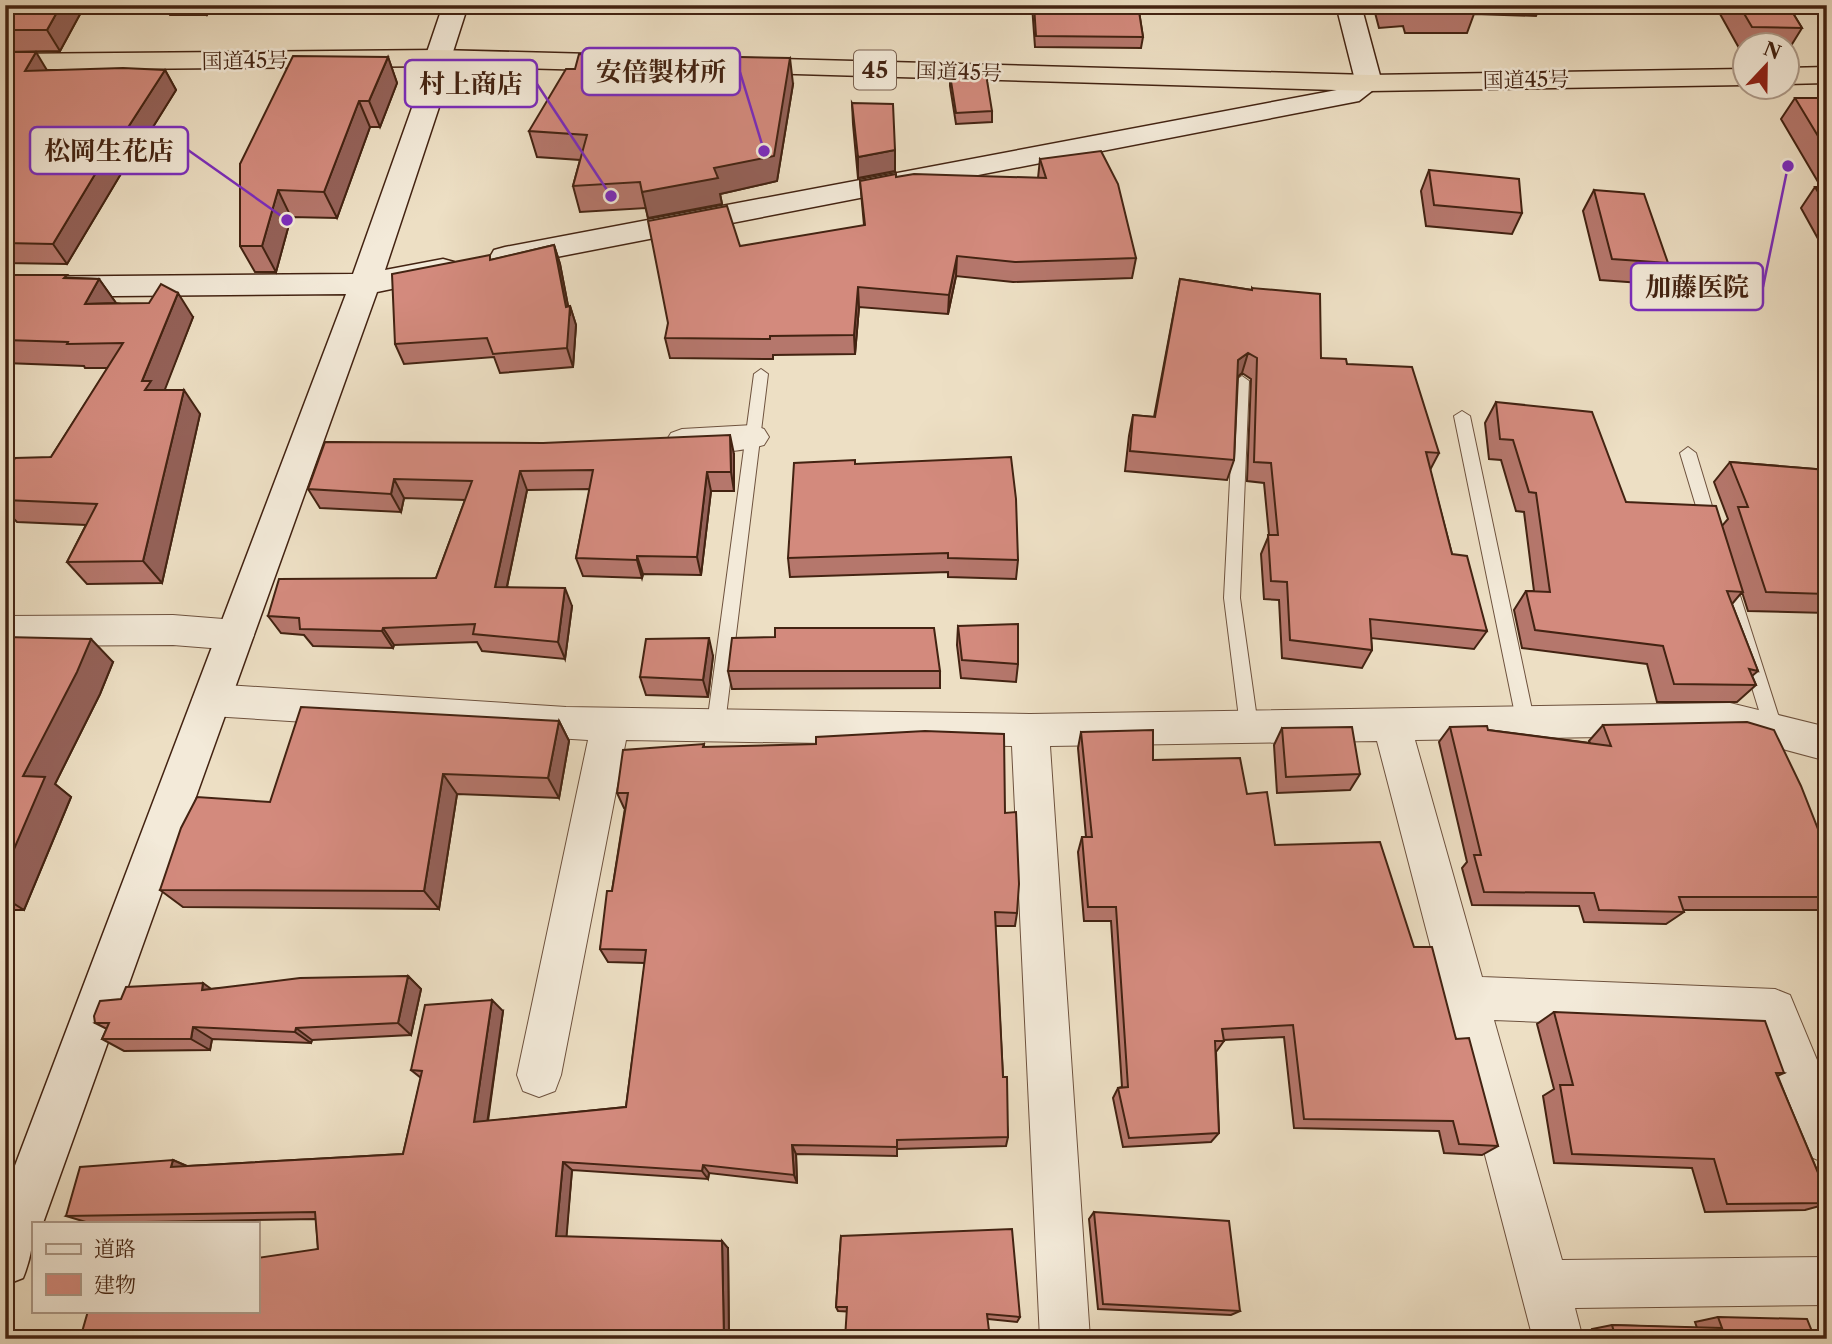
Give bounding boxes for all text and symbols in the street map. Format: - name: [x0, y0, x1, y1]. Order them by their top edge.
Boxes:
- north arrow: [1730, 32, 1800, 102]
- text: N: [1760, 37, 1784, 64]
- street label: 国道45号: [202, 47, 288, 74]
- callout: 安倍製材所: [582, 48, 740, 95]
- road number: 45: [854, 50, 896, 90]
- text: 安倍製材所: [596, 56, 726, 88]
- street label: 国道45号: [915, 57, 1003, 86]
- callout: 村上商店: [405, 60, 537, 107]
- street label: 国道45号: [1483, 66, 1569, 93]
- text: 村上商店: [419, 68, 523, 100]
- callout: 松岡生花店: [30, 127, 188, 174]
- text: 松岡生花店: [44, 135, 174, 167]
- callout: 加藤医院: [1631, 263, 1763, 310]
- text: 加藤医院: [1645, 271, 1749, 303]
- legend: [32, 1222, 259, 1312]
- text: 道路: [94, 1236, 136, 1261]
- text: 建物: [94, 1272, 136, 1297]

